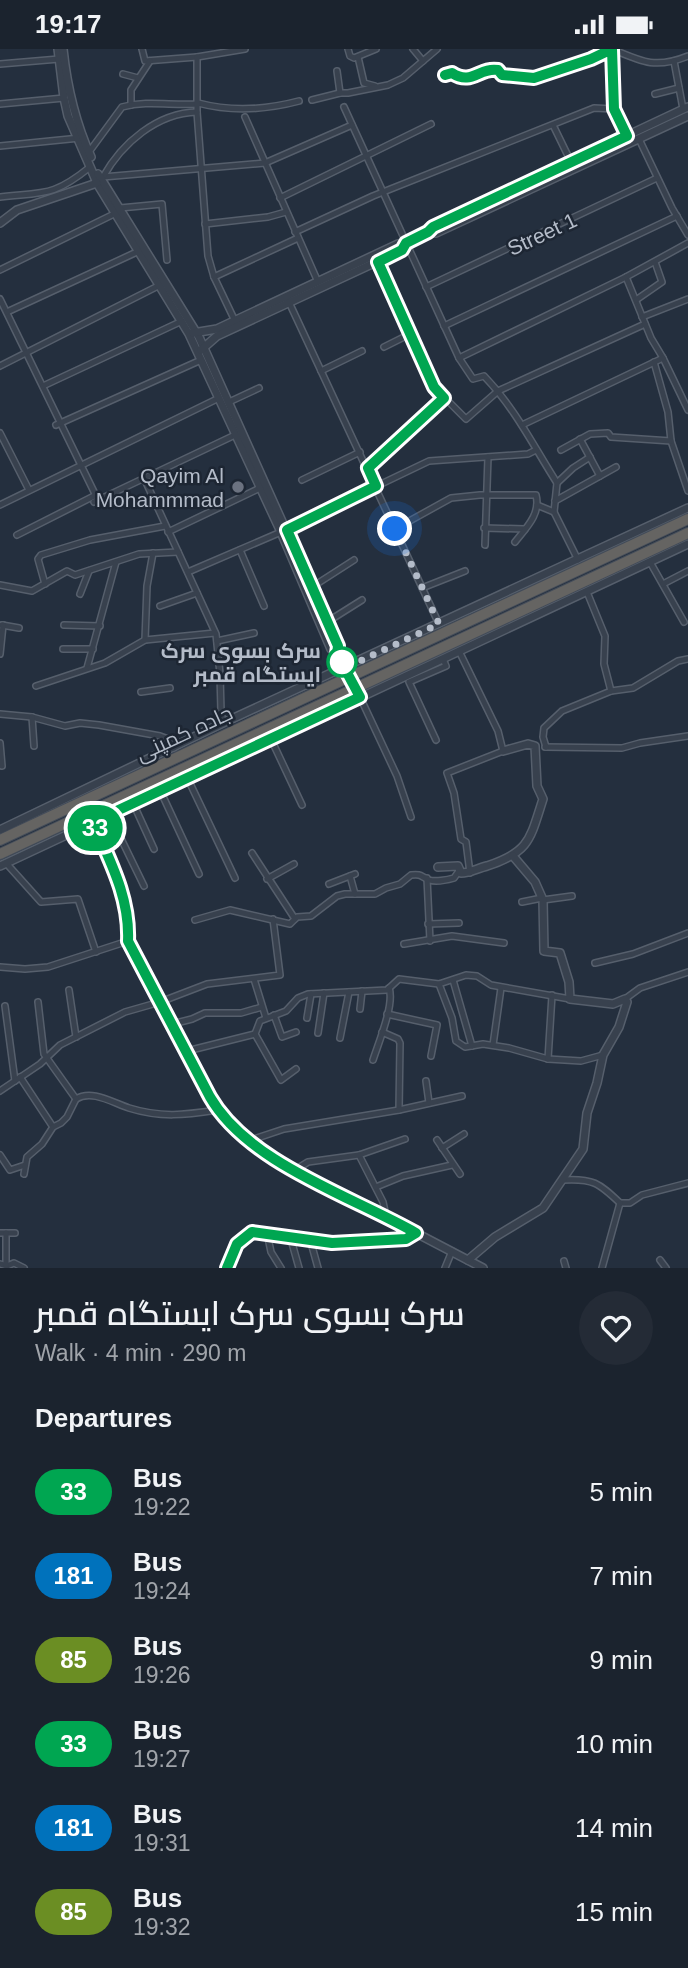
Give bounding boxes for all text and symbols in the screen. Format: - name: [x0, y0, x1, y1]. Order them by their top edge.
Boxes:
- text: 19:17: [35, 9, 102, 39]
- street label: Street 1: [504, 208, 580, 260]
- place label: Qayim Al Mohammmad: [96, 464, 224, 511]
- marker: Qayim Al Mohammmad: [230, 479, 246, 495]
- your location: [377, 511, 412, 546]
- place label: سرک بسوی سرک ایستگاه قمبر: [161, 639, 321, 687]
- marker: سرک بسوی سرک ایستگاه قمبر: [327, 647, 357, 677]
- street label: جاده کمپنی: [132, 701, 237, 767]
- line badge: 33: [64, 805, 126, 851]
- text: 33: [82, 814, 108, 841]
- button: heart: [579, 1291, 653, 1365]
- text: سرک بسوی سرک ایستگاه قمبر: [35, 1295, 465, 1332]
- text: Walk · 4 min · 290 m: [35, 1340, 246, 1366]
- text: Departures: [35, 1403, 172, 1433]
- text: Bus: [133, 1463, 182, 1493]
- text: 5 min: [589, 1477, 653, 1507]
- text: 33: [60, 1478, 87, 1505]
- text: 19:22: [133, 1494, 191, 1520]
- text: Bus: [133, 1547, 182, 1577]
- text: 7 min: [589, 1561, 653, 1591]
- text: 181: [53, 1562, 94, 1589]
- text: 19:24: [133, 1578, 191, 1604]
- text: Bus: [133, 1631, 182, 1661]
- text: 9 min: [589, 1645, 653, 1675]
- text: 85: [60, 1646, 87, 1673]
- text: 19:26: [133, 1662, 191, 1688]
- text: Bus: [133, 1715, 182, 1745]
- text: 10 min: [575, 1729, 653, 1759]
- text: 33: [60, 1730, 87, 1757]
- text: 19:27: [133, 1746, 191, 1772]
- text: Bus: [133, 1799, 182, 1829]
- text: 14 min: [575, 1813, 653, 1843]
- text: 181: [53, 1814, 94, 1841]
- text: 19:31: [133, 1830, 191, 1856]
- text: Bus: [133, 1883, 182, 1913]
- text: 15 min: [575, 1897, 653, 1927]
- text: 85: [60, 1898, 87, 1925]
- text: 19:32: [133, 1914, 191, 1940]

